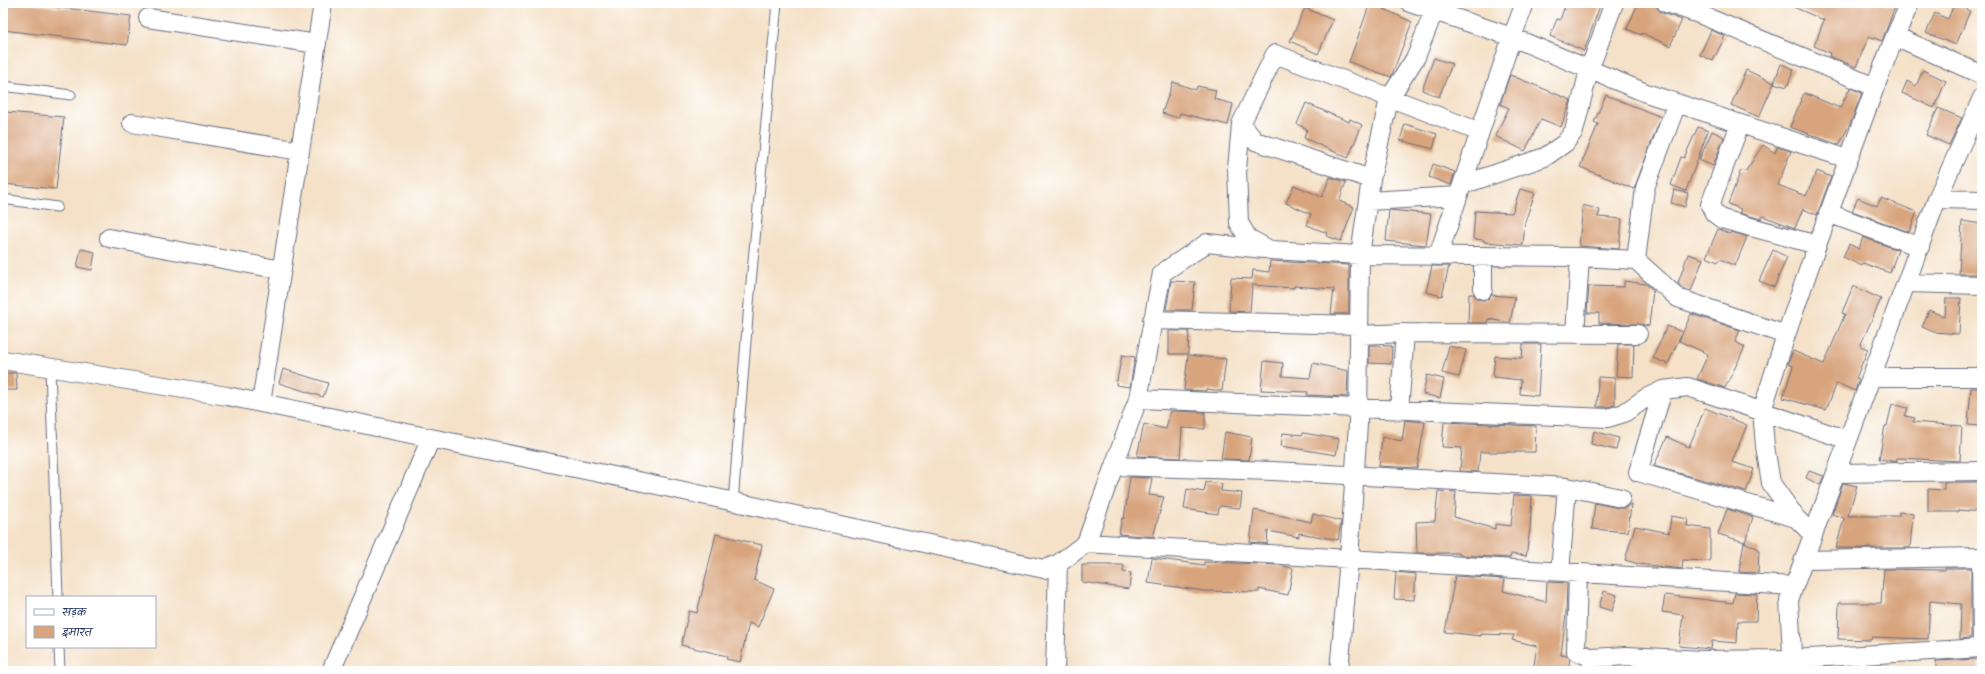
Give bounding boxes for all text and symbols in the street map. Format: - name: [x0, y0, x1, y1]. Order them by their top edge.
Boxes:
- legend: [26, 596, 156, 648]
- text: सड़क: [62, 603, 88, 622]
- text: इमारत: [62, 623, 94, 642]

